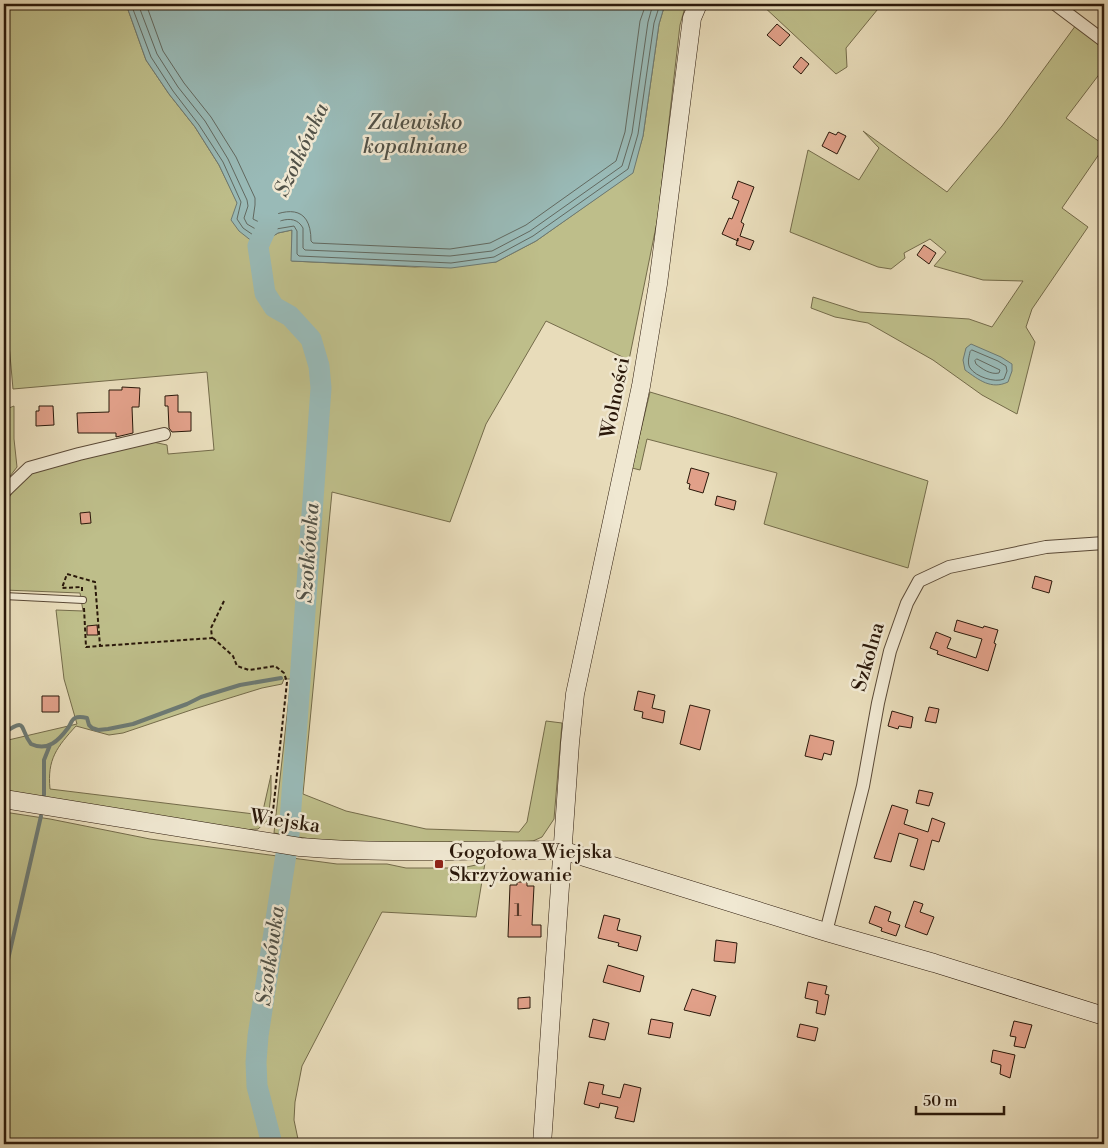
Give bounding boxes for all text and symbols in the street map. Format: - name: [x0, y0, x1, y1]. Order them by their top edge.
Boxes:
- water label: Szotkówka: [269, 99, 335, 201]
- water label: Zalewisko kopalniane: [363, 110, 467, 160]
- street label: Wolności: [596, 355, 636, 442]
- water label: Szotkówka: [293, 502, 325, 604]
- street label: Szkolna: [847, 619, 891, 694]
- street label: Wiejska: [247, 805, 323, 839]
- place label: Gogołowa Wiejska Skrzyżowanie: [449, 840, 613, 888]
- marker: Gogołowa Wiejska Skrzyżowanie: [433, 858, 445, 870]
- house number: 1: [514, 899, 522, 922]
- water label: Szotkówka: [251, 904, 291, 1007]
- scale bar: [916, 1083, 1003, 1115]
- text: 50 m: [923, 1092, 957, 1111]

